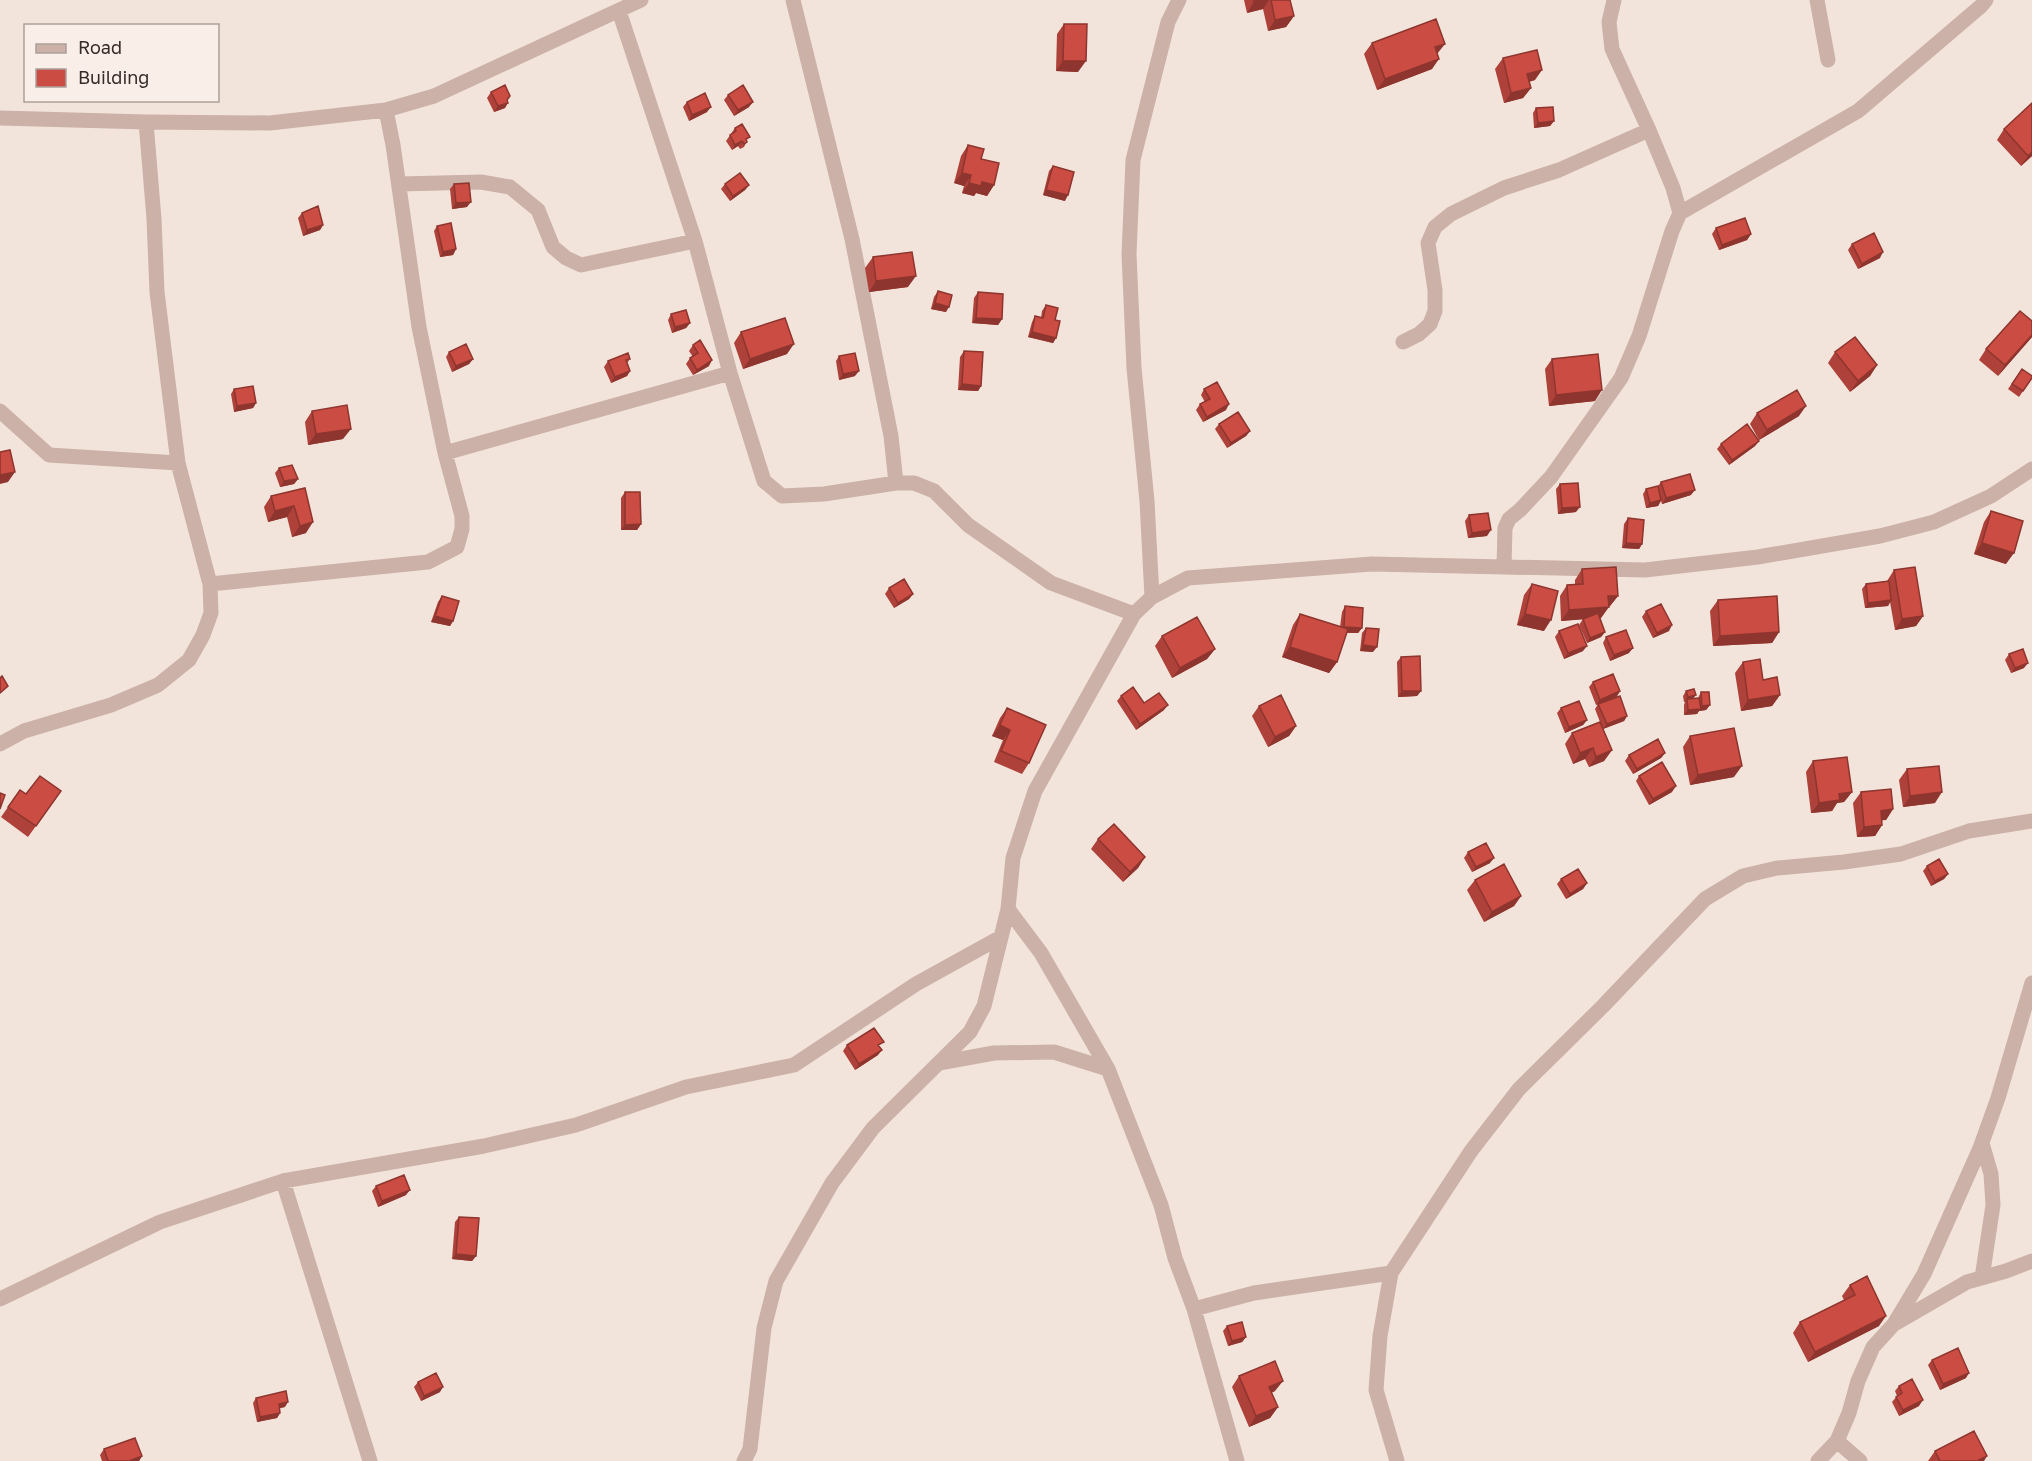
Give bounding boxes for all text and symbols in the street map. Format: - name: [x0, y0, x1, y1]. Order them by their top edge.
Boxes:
- legend: [24, 24, 219, 102]
- text: Road: [78, 36, 122, 58]
- text: Building: [78, 66, 149, 88]

